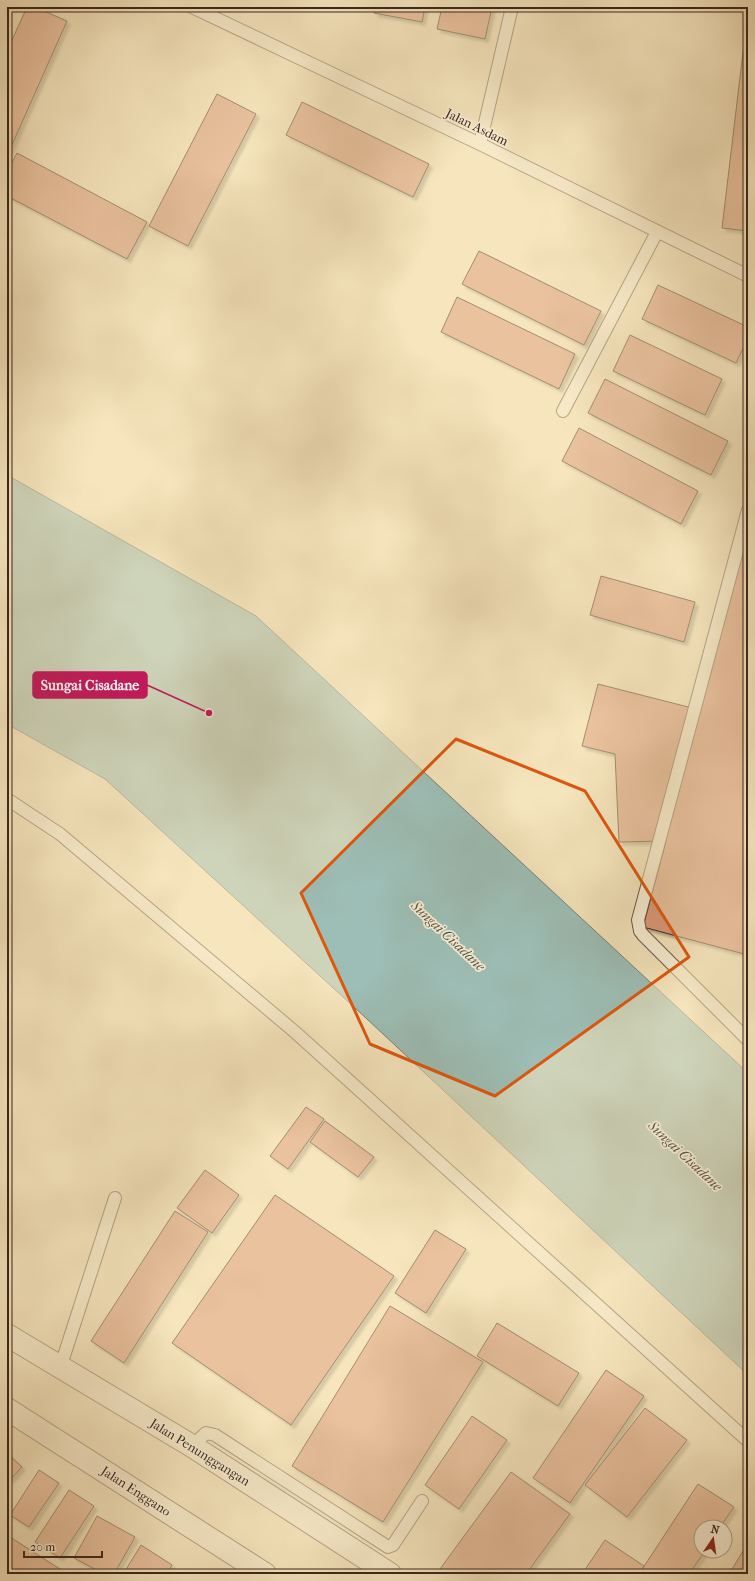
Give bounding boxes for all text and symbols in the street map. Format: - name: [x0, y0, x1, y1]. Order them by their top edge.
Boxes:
- street label: Jalan Asdam: [442, 105, 511, 149]
- callout: Sungai Cisadane: [33, 672, 147, 698]
- text: Sungai Cisadane: [41, 677, 139, 694]
- water label: Sungai Cisadane: [407, 897, 489, 975]
- water label: Sungai Cisadane: [644, 1117, 726, 1195]
- street label: Jalan Penunggangan: [146, 1415, 253, 1489]
- street label: Jalan Enggano: [98, 1462, 174, 1519]
- north arrow: [693, 1519, 733, 1559]
- text: N: [710, 1522, 721, 1537]
- scale bar: [24, 1533, 102, 1559]
- text: 20 m: [30, 1540, 55, 1554]

